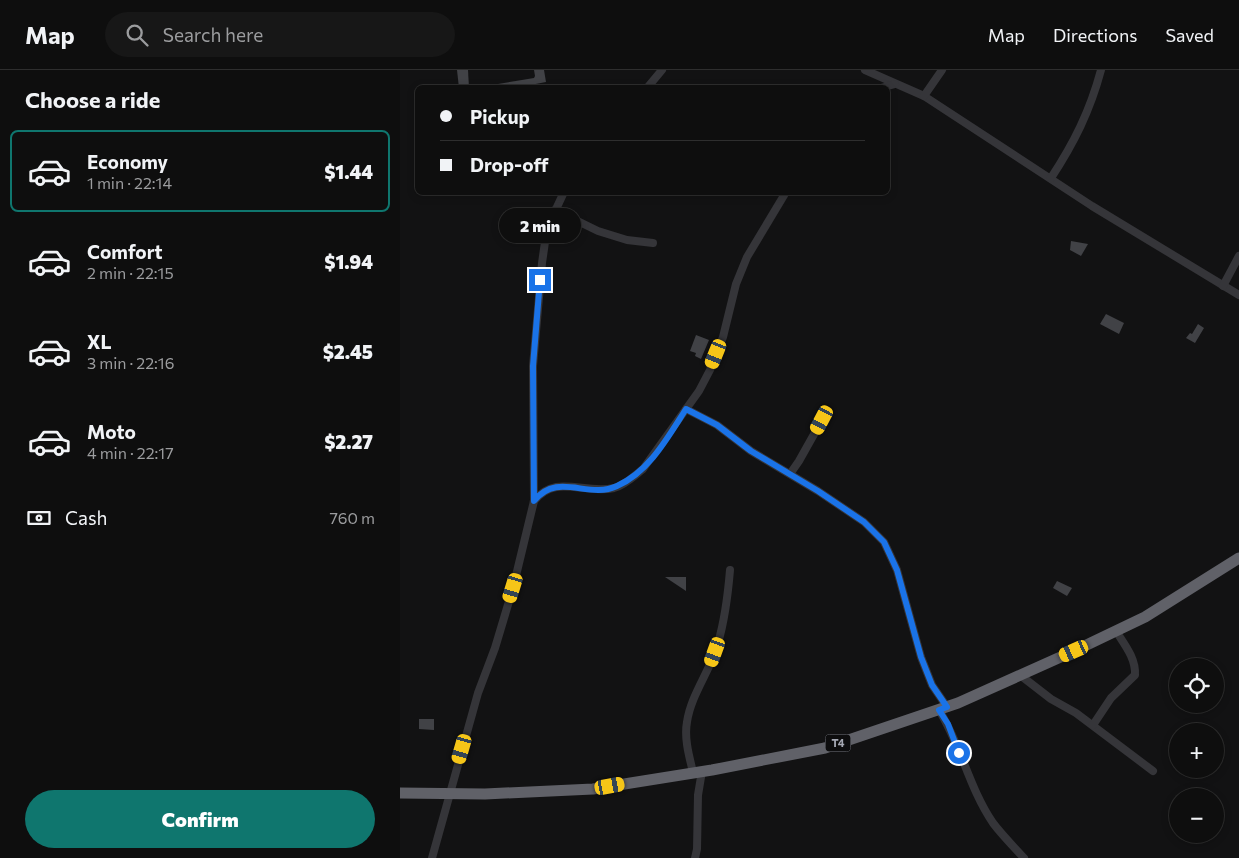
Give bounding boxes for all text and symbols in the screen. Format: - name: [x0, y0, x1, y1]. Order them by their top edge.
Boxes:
- search box: [105, 12, 455, 57]
- text: Map: [25, 20, 75, 49]
- icon: search: [123, 21, 151, 49]
- text: Search here: [163, 23, 263, 46]
- text: Map: [988, 24, 1025, 46]
- text: Directions: [1053, 24, 1137, 46]
- text: Saved: [1165, 24, 1214, 46]
- text: Choose a ride: [25, 86, 160, 113]
- text: Pickup: [470, 105, 530, 128]
- icon: car: [27, 149, 72, 194]
- text: Economy: [87, 150, 168, 173]
- text: Drop-off: [470, 153, 549, 176]
- text: $1.44: [324, 160, 373, 183]
- text: 1 min · 22:14: [87, 173, 172, 192]
- callout: 2 min: [499, 208, 581, 242]
- text: 2 min: [520, 216, 560, 235]
- icon: car: [27, 239, 72, 284]
- text: Comfort: [87, 240, 163, 263]
- text: $1.94: [324, 250, 373, 273]
- text: 2 min · 22:15: [87, 263, 174, 282]
- route end: [529, 269, 551, 291]
- icon: car: [27, 329, 72, 374]
- text: XL: [87, 330, 112, 353]
- car: [703, 337, 728, 371]
- text: $2.45: [323, 340, 373, 363]
- text: 3 min · 22:16: [87, 353, 174, 372]
- car: [808, 403, 835, 437]
- icon: car: [27, 419, 72, 464]
- text: Moto: [87, 420, 136, 443]
- text: $2.27: [324, 430, 373, 453]
- text: 4 min · 22:17: [87, 443, 174, 462]
- icon: cash: [25, 504, 53, 532]
- text: Cash: [65, 506, 107, 529]
- text: 760 m: [329, 508, 375, 527]
- car: [501, 571, 524, 605]
- car: [702, 635, 727, 669]
- car: [1057, 638, 1090, 664]
- map controls: [1169, 658, 1224, 843]
- button: locate: [1169, 658, 1224, 713]
- button: +: [1169, 723, 1224, 778]
- car: [450, 733, 473, 765]
- road number: T4: [826, 734, 850, 751]
- route start: [948, 742, 970, 764]
- car: [593, 776, 626, 796]
- button: −: [1169, 788, 1224, 843]
- button: Confirm: [25, 790, 375, 848]

